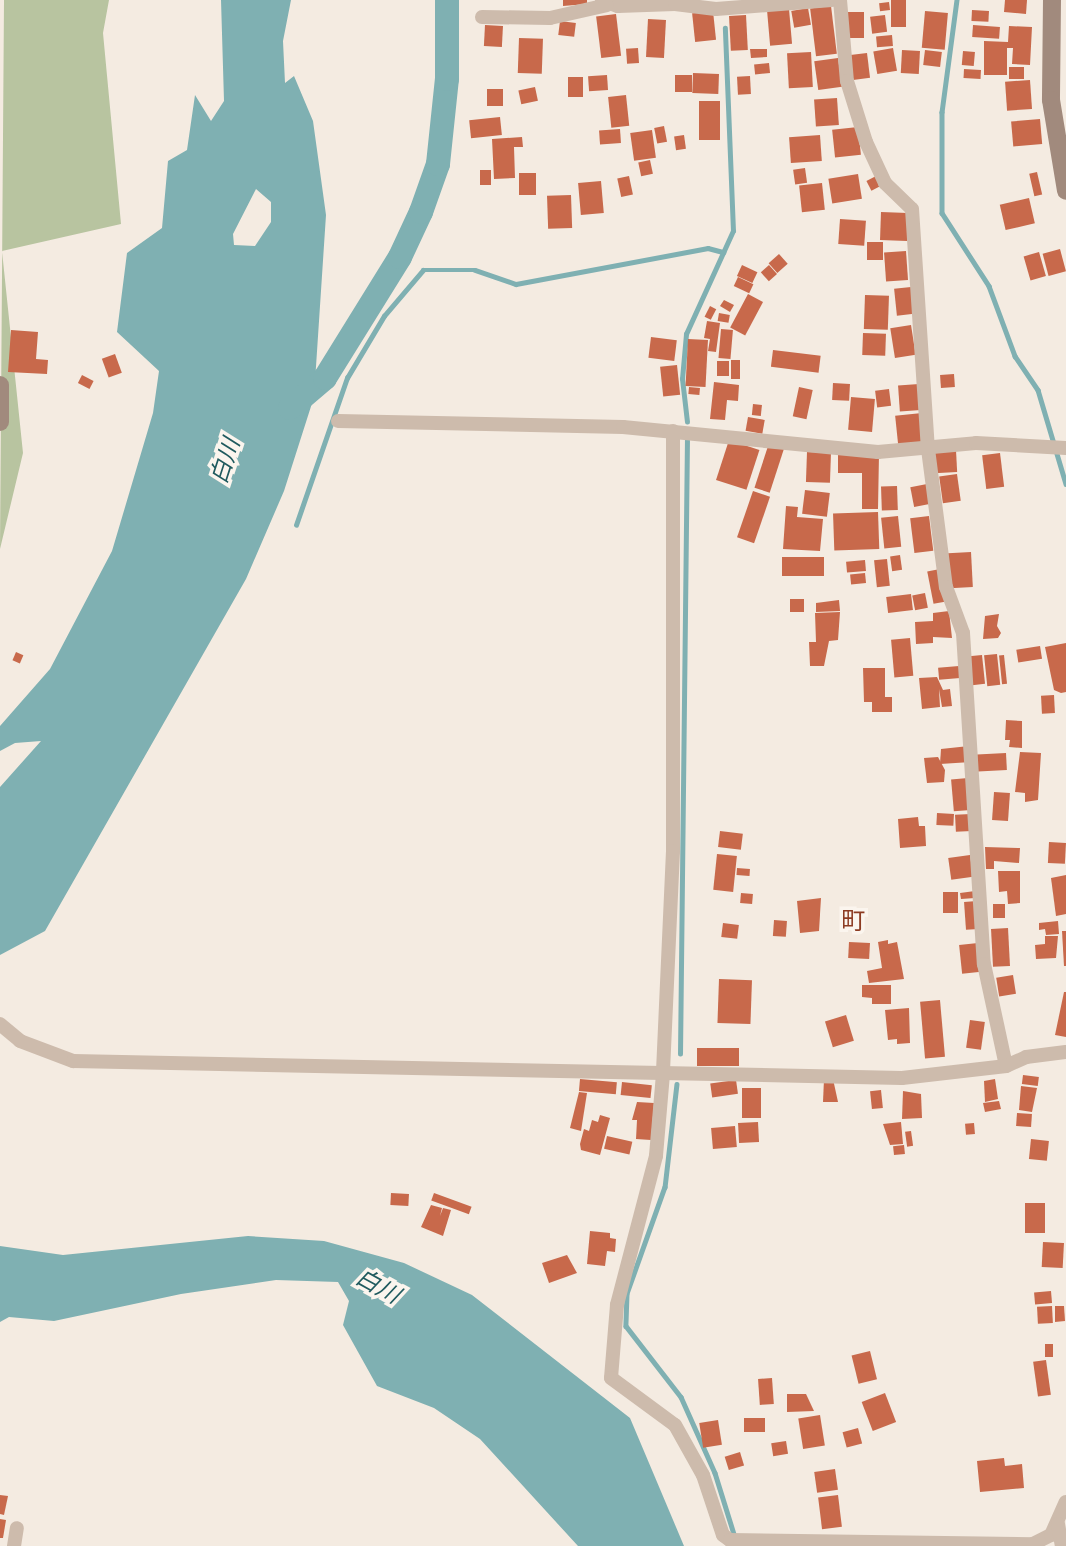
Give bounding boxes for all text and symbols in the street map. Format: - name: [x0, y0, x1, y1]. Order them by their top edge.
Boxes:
- water label: 白川: [205, 435, 245, 487]
- district label: 町: [841, 908, 865, 936]
- water label: 白川: [351, 1263, 405, 1309]

